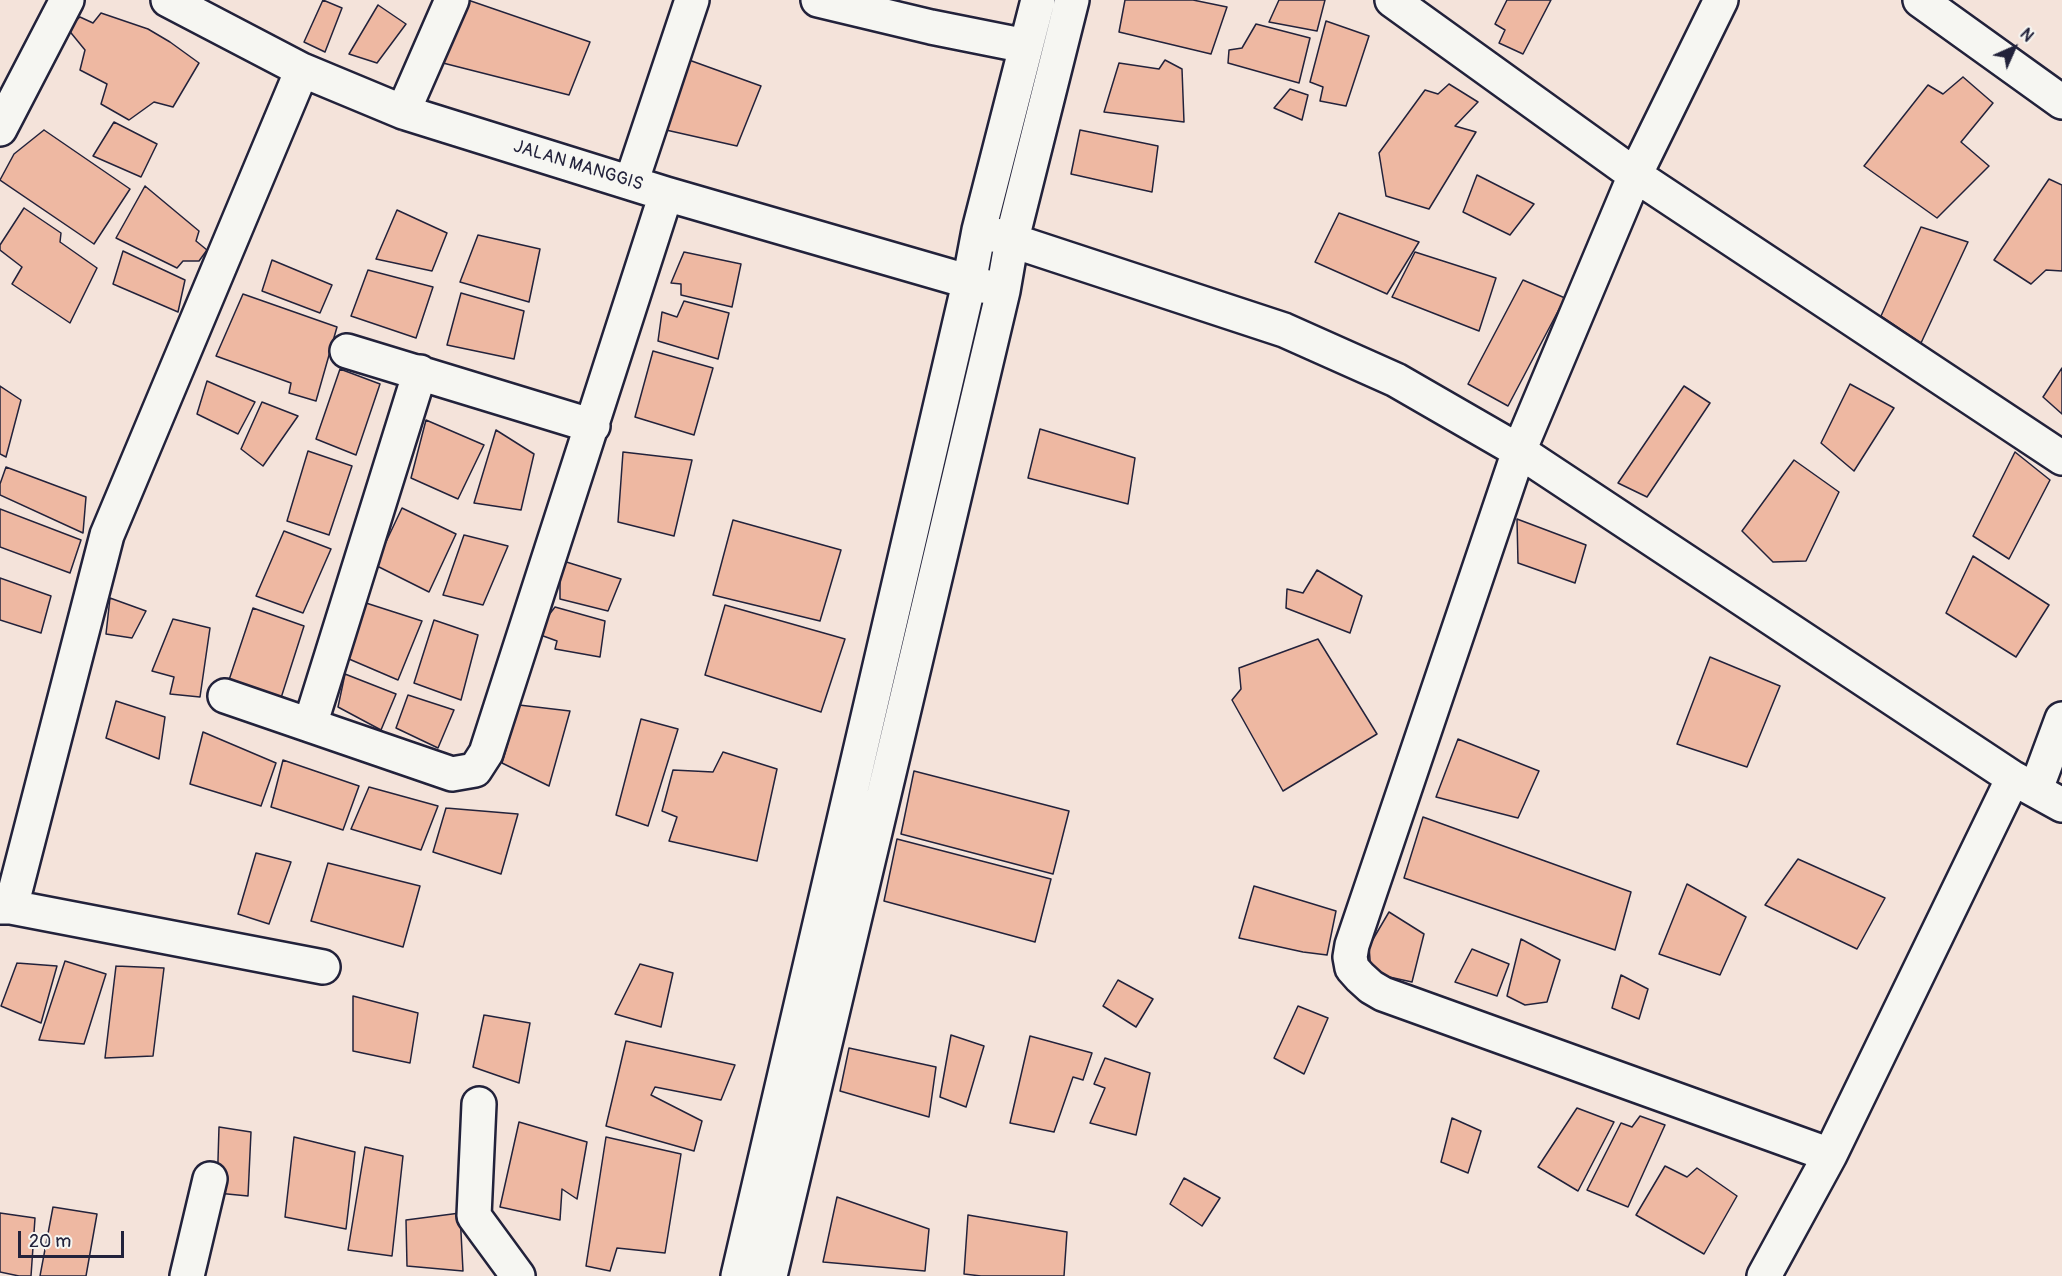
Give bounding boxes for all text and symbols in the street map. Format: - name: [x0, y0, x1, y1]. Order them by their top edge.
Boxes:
- north arrow: [1984, 18, 2044, 78]
- text: N: [2016, 24, 2038, 46]
- street label: JALAN MANGGIS: [511, 136, 645, 196]
- scale bar: [21, 1219, 128, 1257]
- text: 20 m: [29, 1230, 71, 1253]

